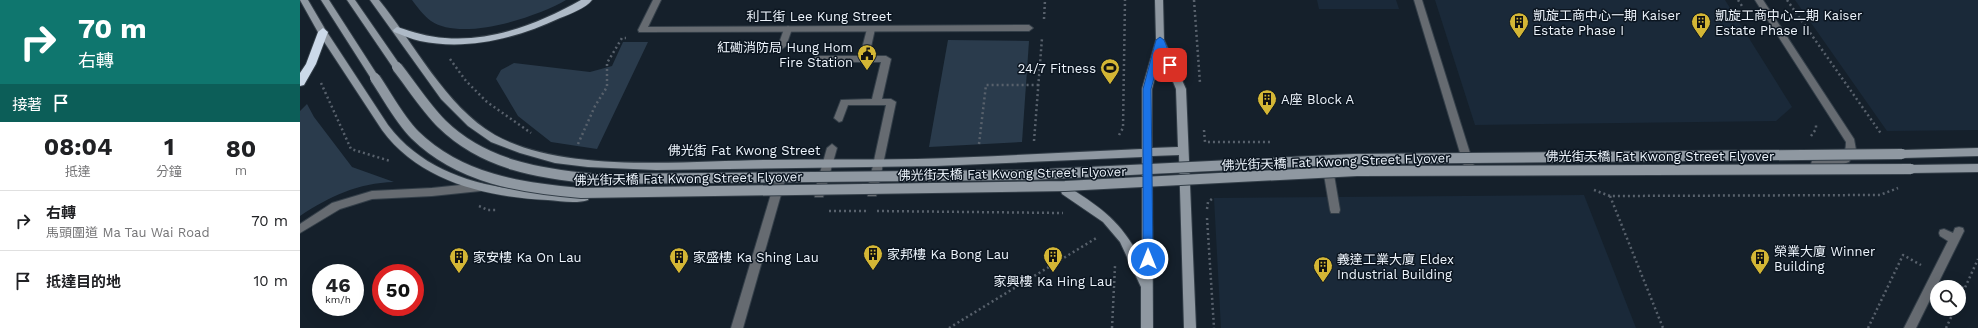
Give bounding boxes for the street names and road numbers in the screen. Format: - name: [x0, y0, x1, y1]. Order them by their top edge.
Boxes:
- street label: 利工街 Lee Kung Street: [746, 9, 892, 24]
- street label: 佛光街 Fat Kwong Street: [668, 143, 821, 158]
- street label: 佛光街天橋 Fat Kwong Street Flyover: [1546, 149, 1774, 164]
- street label: 佛光街天橋 Fat Kwong Street Flyover: [1221, 150, 1451, 173]
- street label: 佛光街天橋 Fat Kwong Street Flyover: [898, 164, 1127, 183]
- street label: 佛光街天橋 Fat Kwong Street Flyover: [574, 169, 803, 188]

